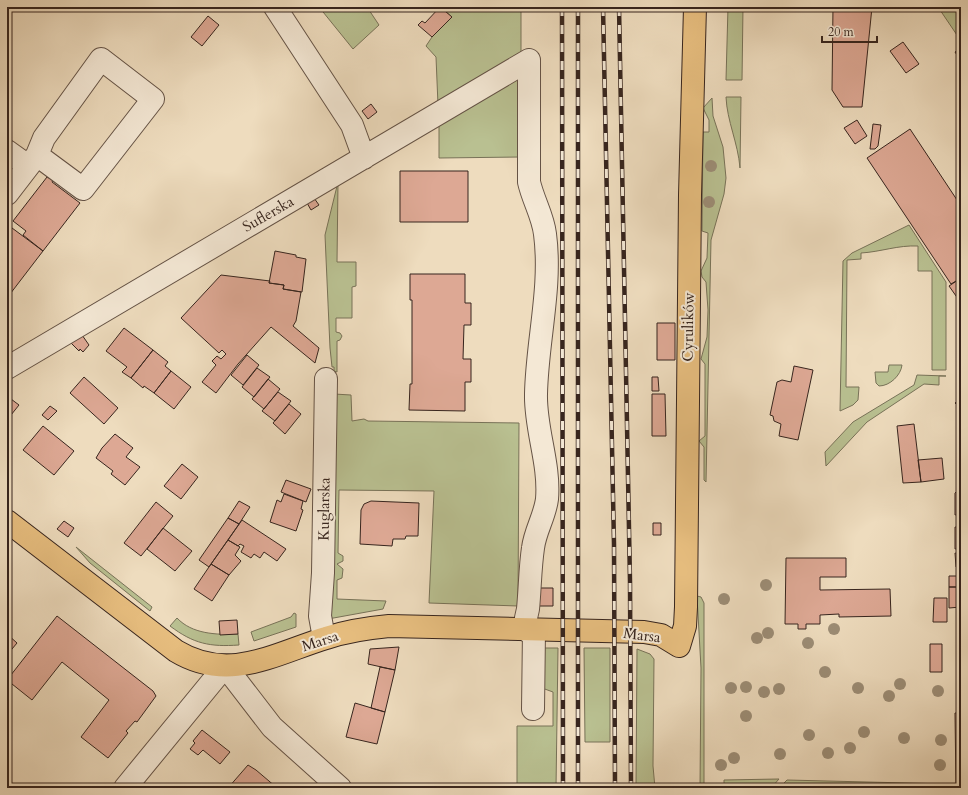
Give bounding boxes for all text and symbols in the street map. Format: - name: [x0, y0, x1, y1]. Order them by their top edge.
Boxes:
- scale bar: [822, 18, 877, 44]
- text: 20 m: [828, 24, 855, 40]
- street label: Suflerska: [239, 191, 298, 237]
- street label: Cyrulików: [677, 292, 699, 362]
- street label: Kuglarska: [313, 477, 335, 541]
- street label: Marsa: [622, 623, 662, 647]
- street label: Marsa: [299, 626, 341, 656]

